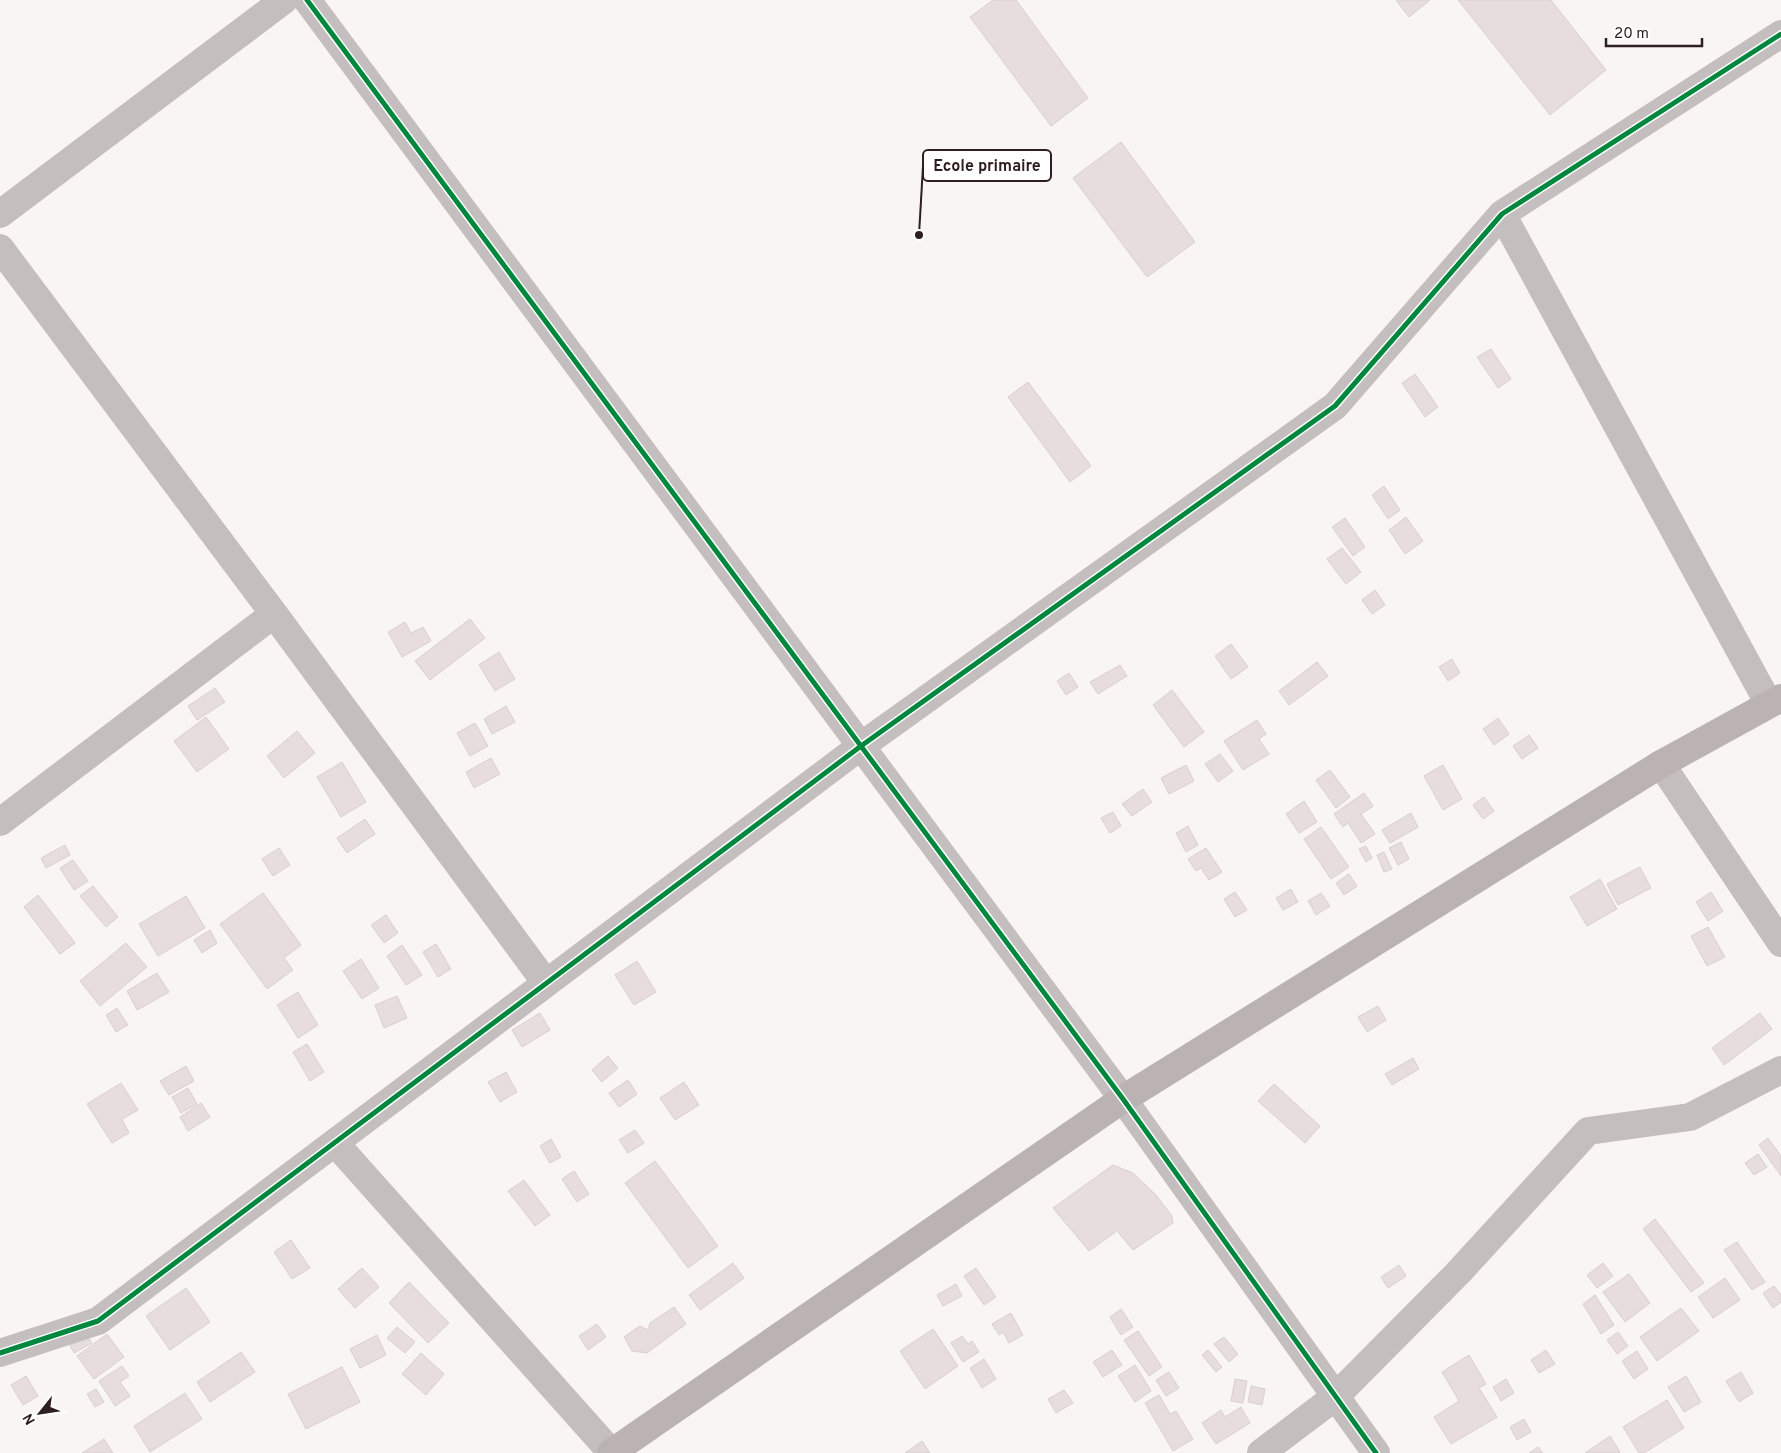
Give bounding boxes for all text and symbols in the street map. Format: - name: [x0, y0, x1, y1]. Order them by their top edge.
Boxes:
- scale bar: [1606, 15, 1702, 47]
- text: 20 m: [1614, 25, 1649, 44]
- callout: Ecole primaire: [923, 150, 1051, 181]
- text: Ecole primaire: [933, 157, 1041, 177]
- north arrow: [15, 1388, 65, 1438]
- text: N: [20, 1410, 40, 1427]

